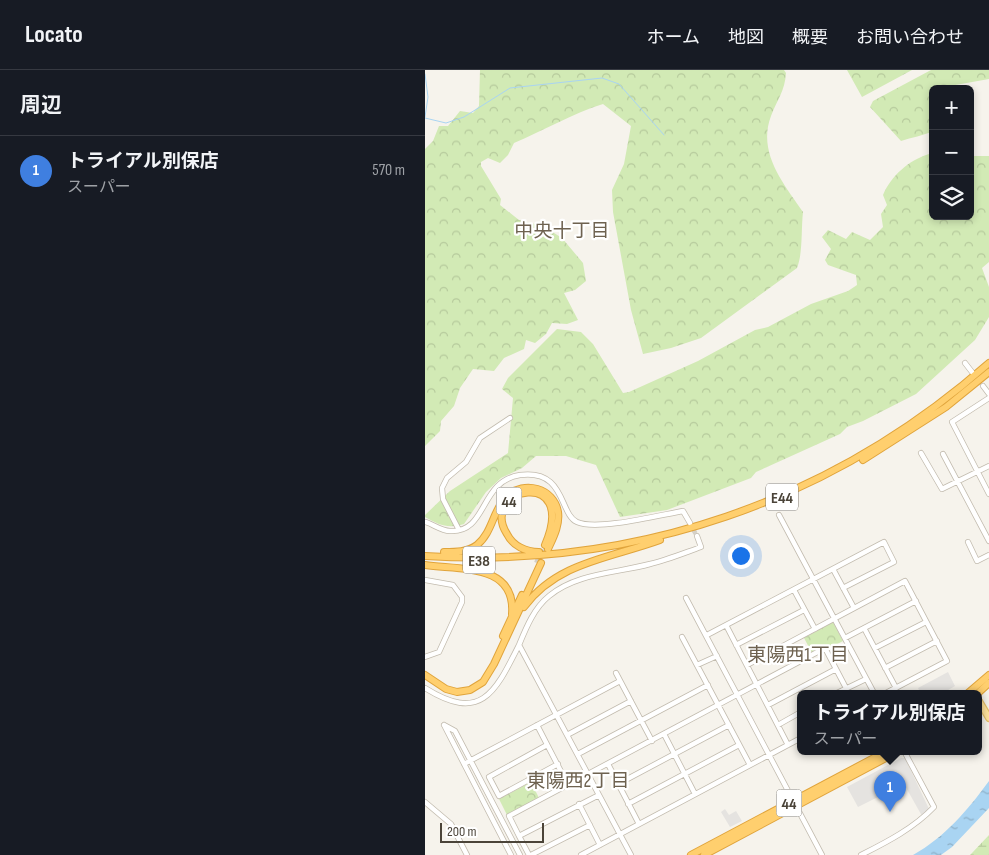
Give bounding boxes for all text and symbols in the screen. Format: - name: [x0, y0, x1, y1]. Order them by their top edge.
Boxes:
- text: Locato: [25, 20, 83, 49]
- text: ホーム: [647, 27, 700, 48]
- text: 地図: [728, 27, 764, 48]
- text: 概要: [792, 27, 828, 48]
- text: お問い合わせ: [856, 27, 964, 48]
- map controls: [929, 85, 974, 220]
- button: +: [929, 85, 974, 130]
- text: 周辺: [20, 93, 62, 118]
- button: −: [929, 130, 974, 175]
- text: トライアル別保店: [67, 150, 219, 173]
- text: 1: [33, 161, 39, 180]
- text: 570 m: [372, 161, 405, 180]
- button: layers: [929, 175, 974, 220]
- text: スーパー: [67, 178, 131, 197]
- district label: 中央十丁目: [514, 220, 610, 243]
- road number: E44: [766, 484, 798, 511]
- road number: 44: [497, 488, 521, 514]
- your location: [728, 543, 754, 569]
- road number: E38: [463, 546, 495, 574]
- district label: 東陽西1丁目: [747, 644, 849, 667]
- popup: [797, 690, 982, 755]
- text: トライアル別保店: [814, 702, 965, 725]
- text: スーパー: [814, 730, 877, 749]
- district label: 東陽西2丁目: [527, 770, 629, 793]
- pin: 1: [874, 771, 906, 812]
- road number: 44: [777, 790, 801, 816]
- scale bar: [440, 820, 544, 843]
- text: 200 m: [447, 823, 476, 840]

